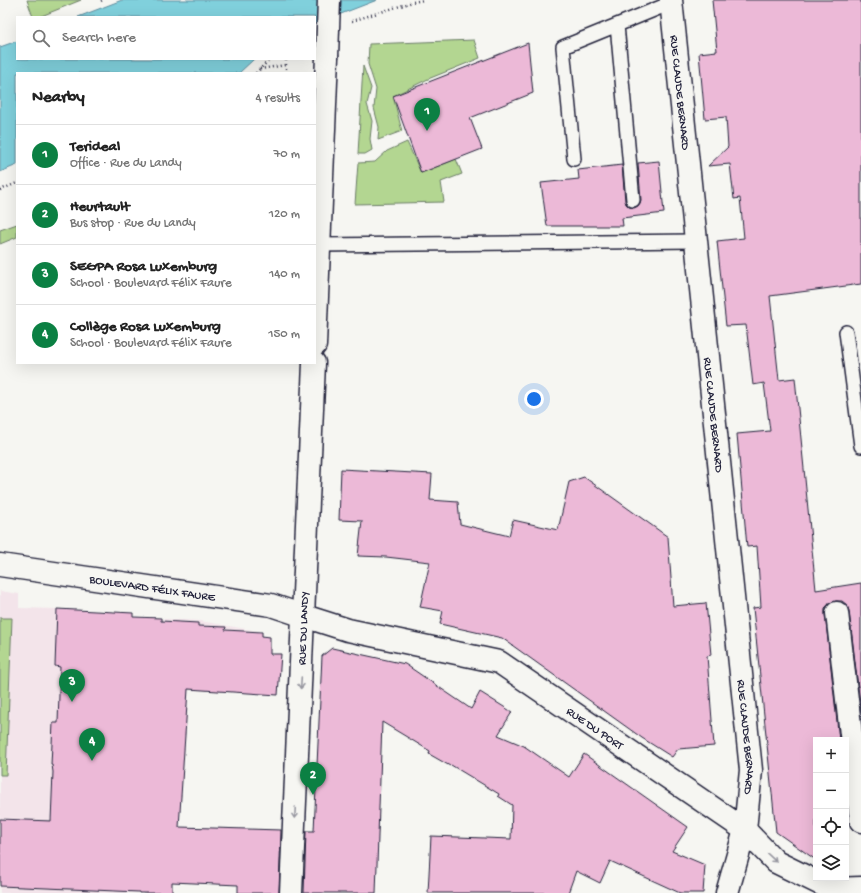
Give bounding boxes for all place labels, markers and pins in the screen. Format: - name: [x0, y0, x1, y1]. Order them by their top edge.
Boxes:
- pin: 1: [414, 98, 440, 131]
- pin: 3: [59, 669, 85, 702]
- pin: 4: [79, 728, 105, 761]
- pin: 2: [300, 762, 326, 795]

